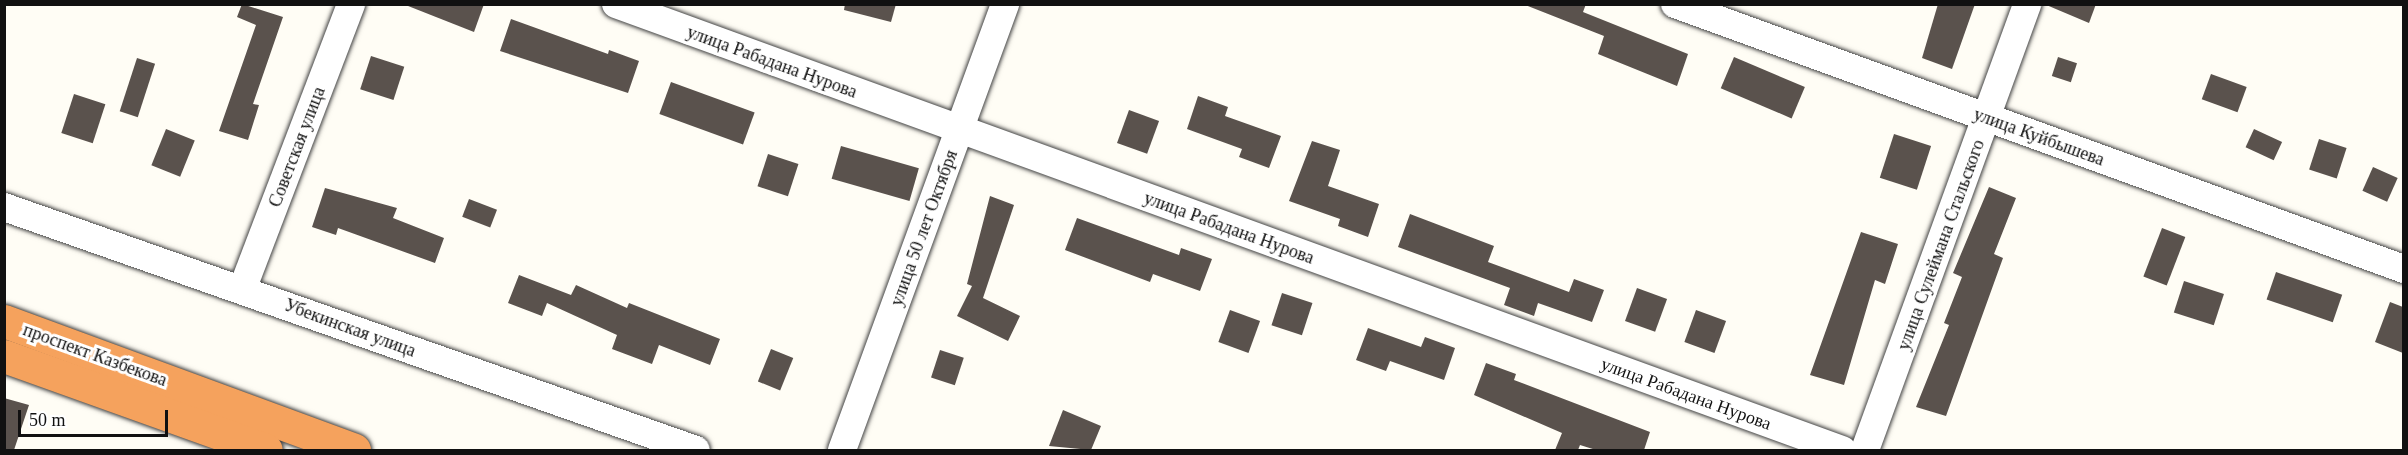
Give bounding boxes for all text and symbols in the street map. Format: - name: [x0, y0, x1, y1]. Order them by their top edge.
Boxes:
- street label: улица Рабадана Нурова: [684, 21, 860, 103]
- street label: Советская улица: [264, 84, 330, 210]
- street label: улица Куйбышева: [1971, 103, 2107, 171]
- street label: улица Сулеймана Стальского: [1893, 137, 1989, 353]
- street label: улица 50 лет Октября: [886, 147, 962, 309]
- street label: улица Рабадана Нурова: [1141, 187, 1317, 269]
- street label: Убекинская улица: [281, 294, 419, 362]
- street label: проспект Казбекова: [20, 319, 170, 391]
- street label: улица Рабадана Нурова: [1598, 353, 1774, 435]
- scale bar: [21, 398, 171, 436]
- text: 50 m: [29, 410, 66, 430]

